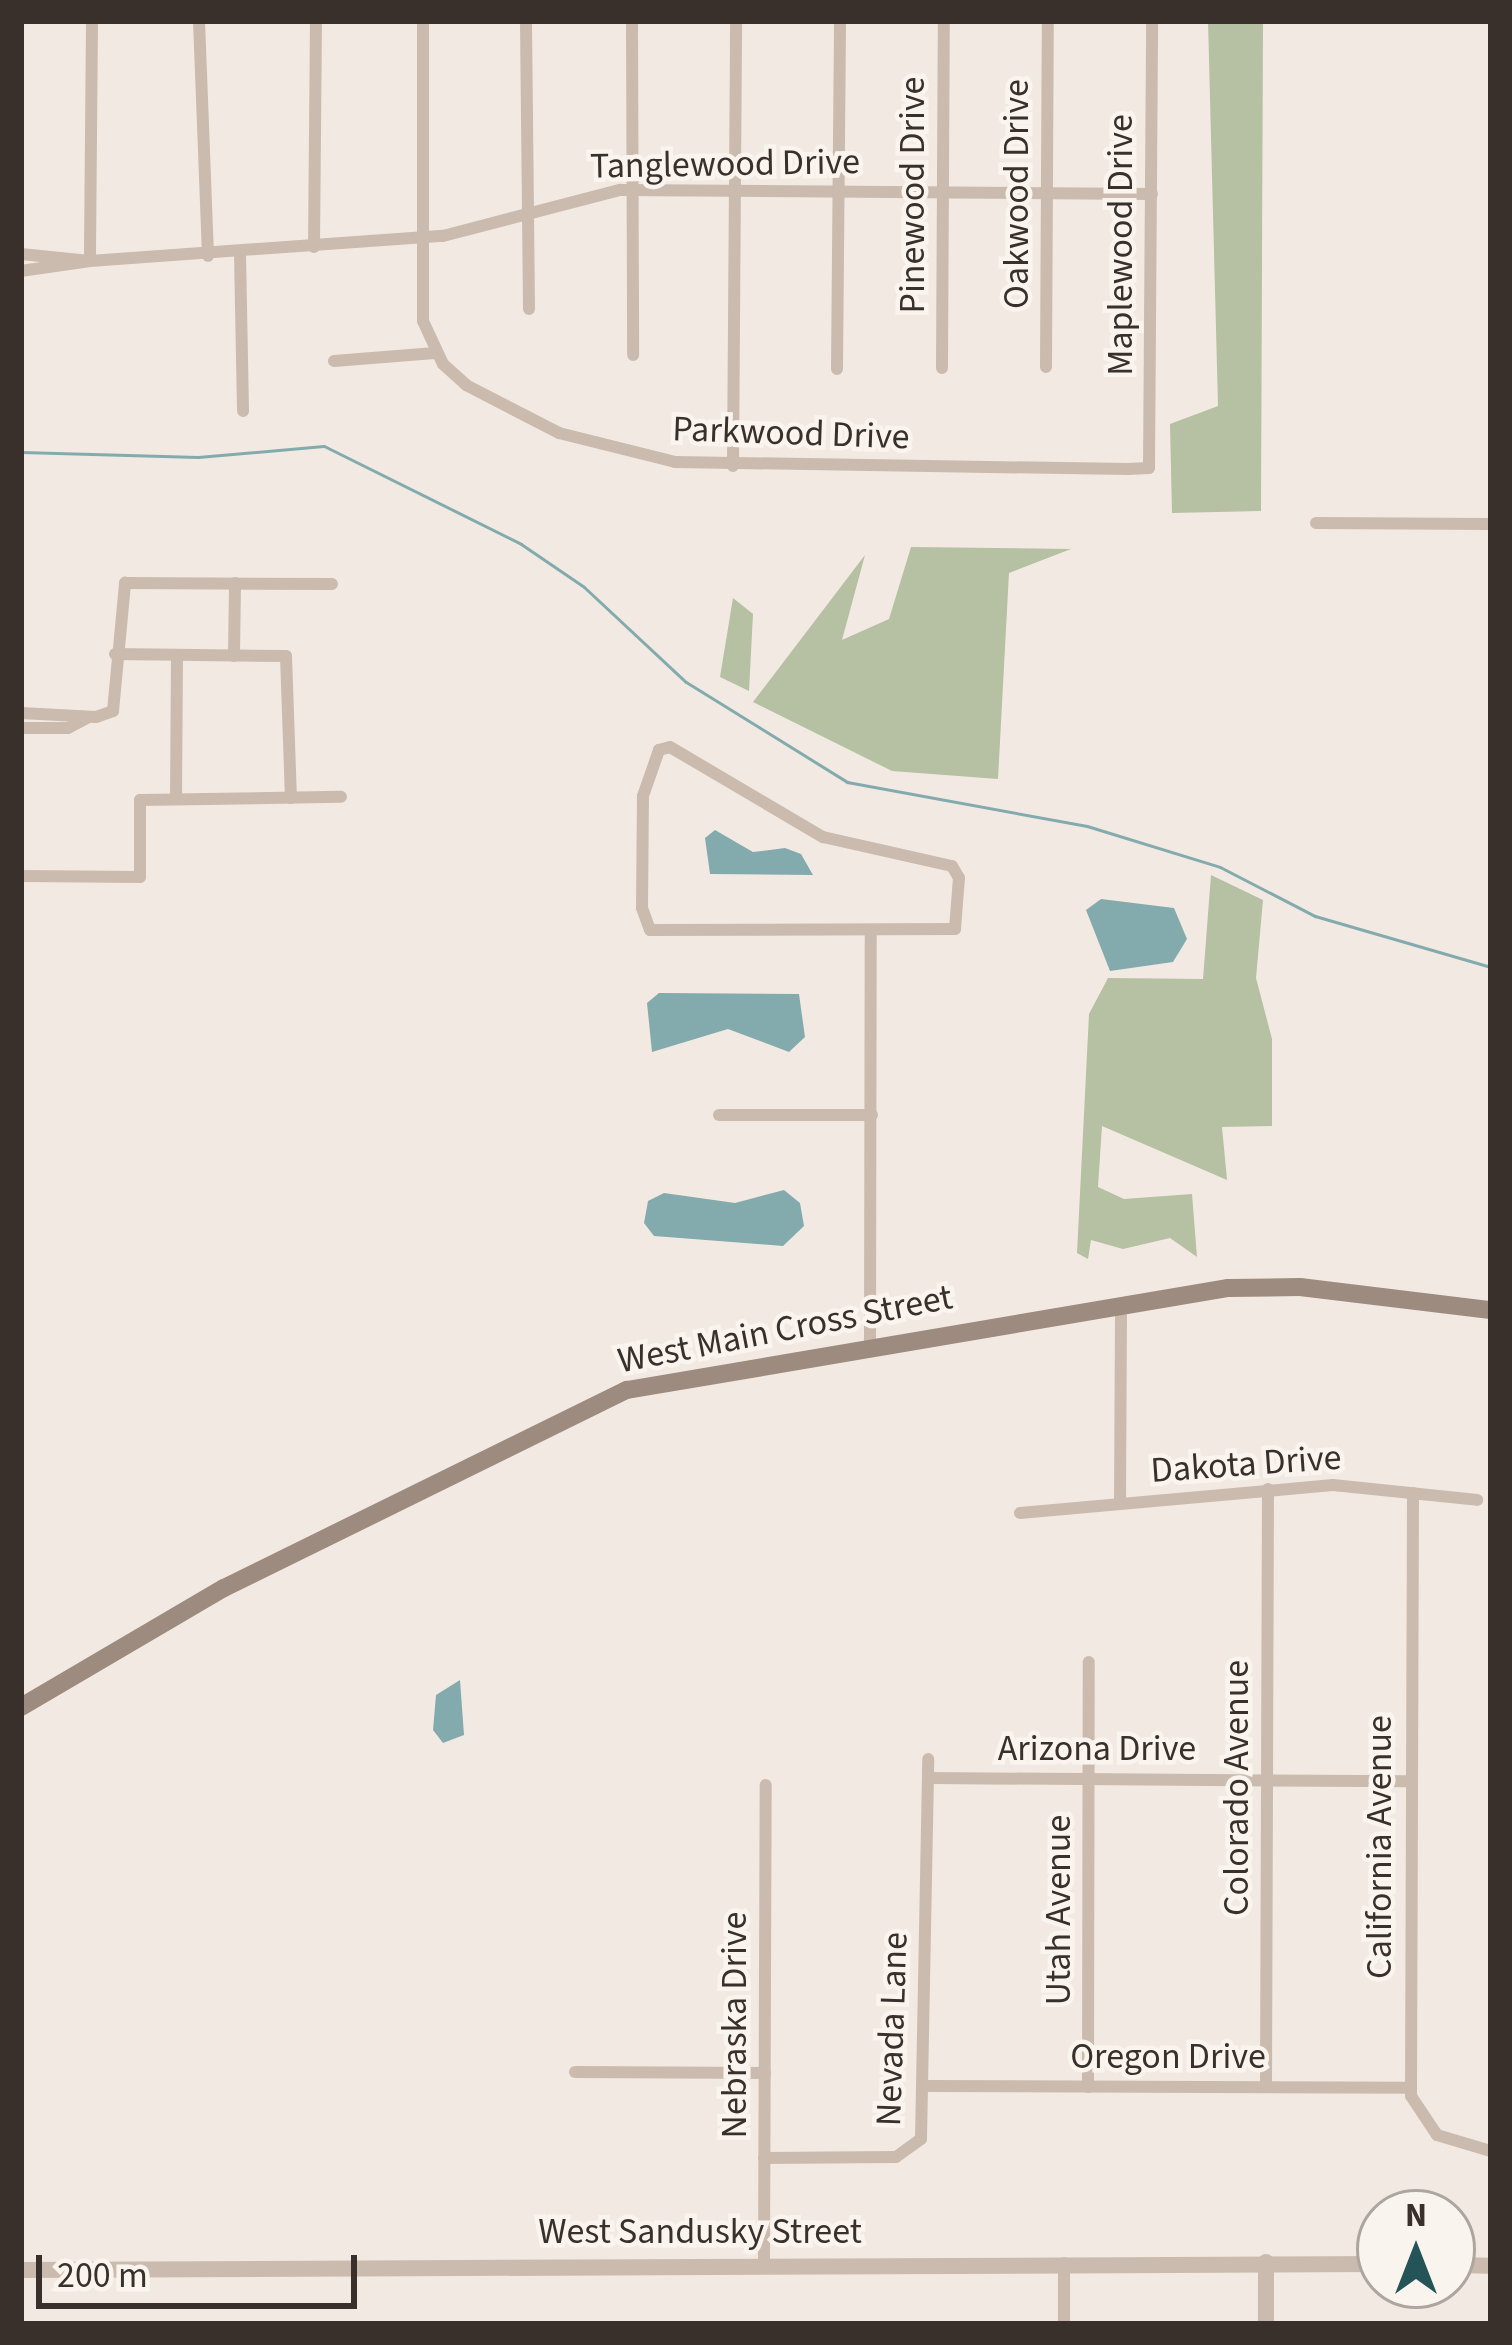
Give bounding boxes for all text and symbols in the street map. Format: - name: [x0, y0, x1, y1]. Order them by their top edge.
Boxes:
- street label: Pinewood Drive: [891, 77, 935, 313]
- street label: Oakwood Drive: [995, 79, 1039, 309]
- street label: Maplewood Drive: [1099, 114, 1143, 376]
- street label: Tanglewood Drive: [590, 140, 860, 188]
- street label: Parkwood Drive: [672, 407, 910, 459]
- street label: West Main Cross Street: [614, 1275, 956, 1383]
- street label: Dakota Drive: [1149, 1436, 1343, 1492]
- street label: Colorado Avenue: [1215, 1660, 1259, 1916]
- street label: California Avenue: [1358, 1715, 1402, 1979]
- street label: Arizona Drive: [998, 1727, 1196, 1771]
- street label: Utah Avenue: [1037, 1815, 1081, 2005]
- street label: Nebraska Drive: [713, 1912, 757, 2138]
- street label: Nevada Lane: [867, 1931, 917, 2127]
- street label: Oregon Drive: [1070, 2035, 1266, 2079]
- north arrow: [1356, 2189, 1476, 2309]
- text: N: [1405, 2192, 1427, 2239]
- street label: West Sandusky Street: [538, 2210, 862, 2254]
- scale bar: [42, 2231, 363, 2305]
- text: 200 m: [57, 2250, 148, 2301]

